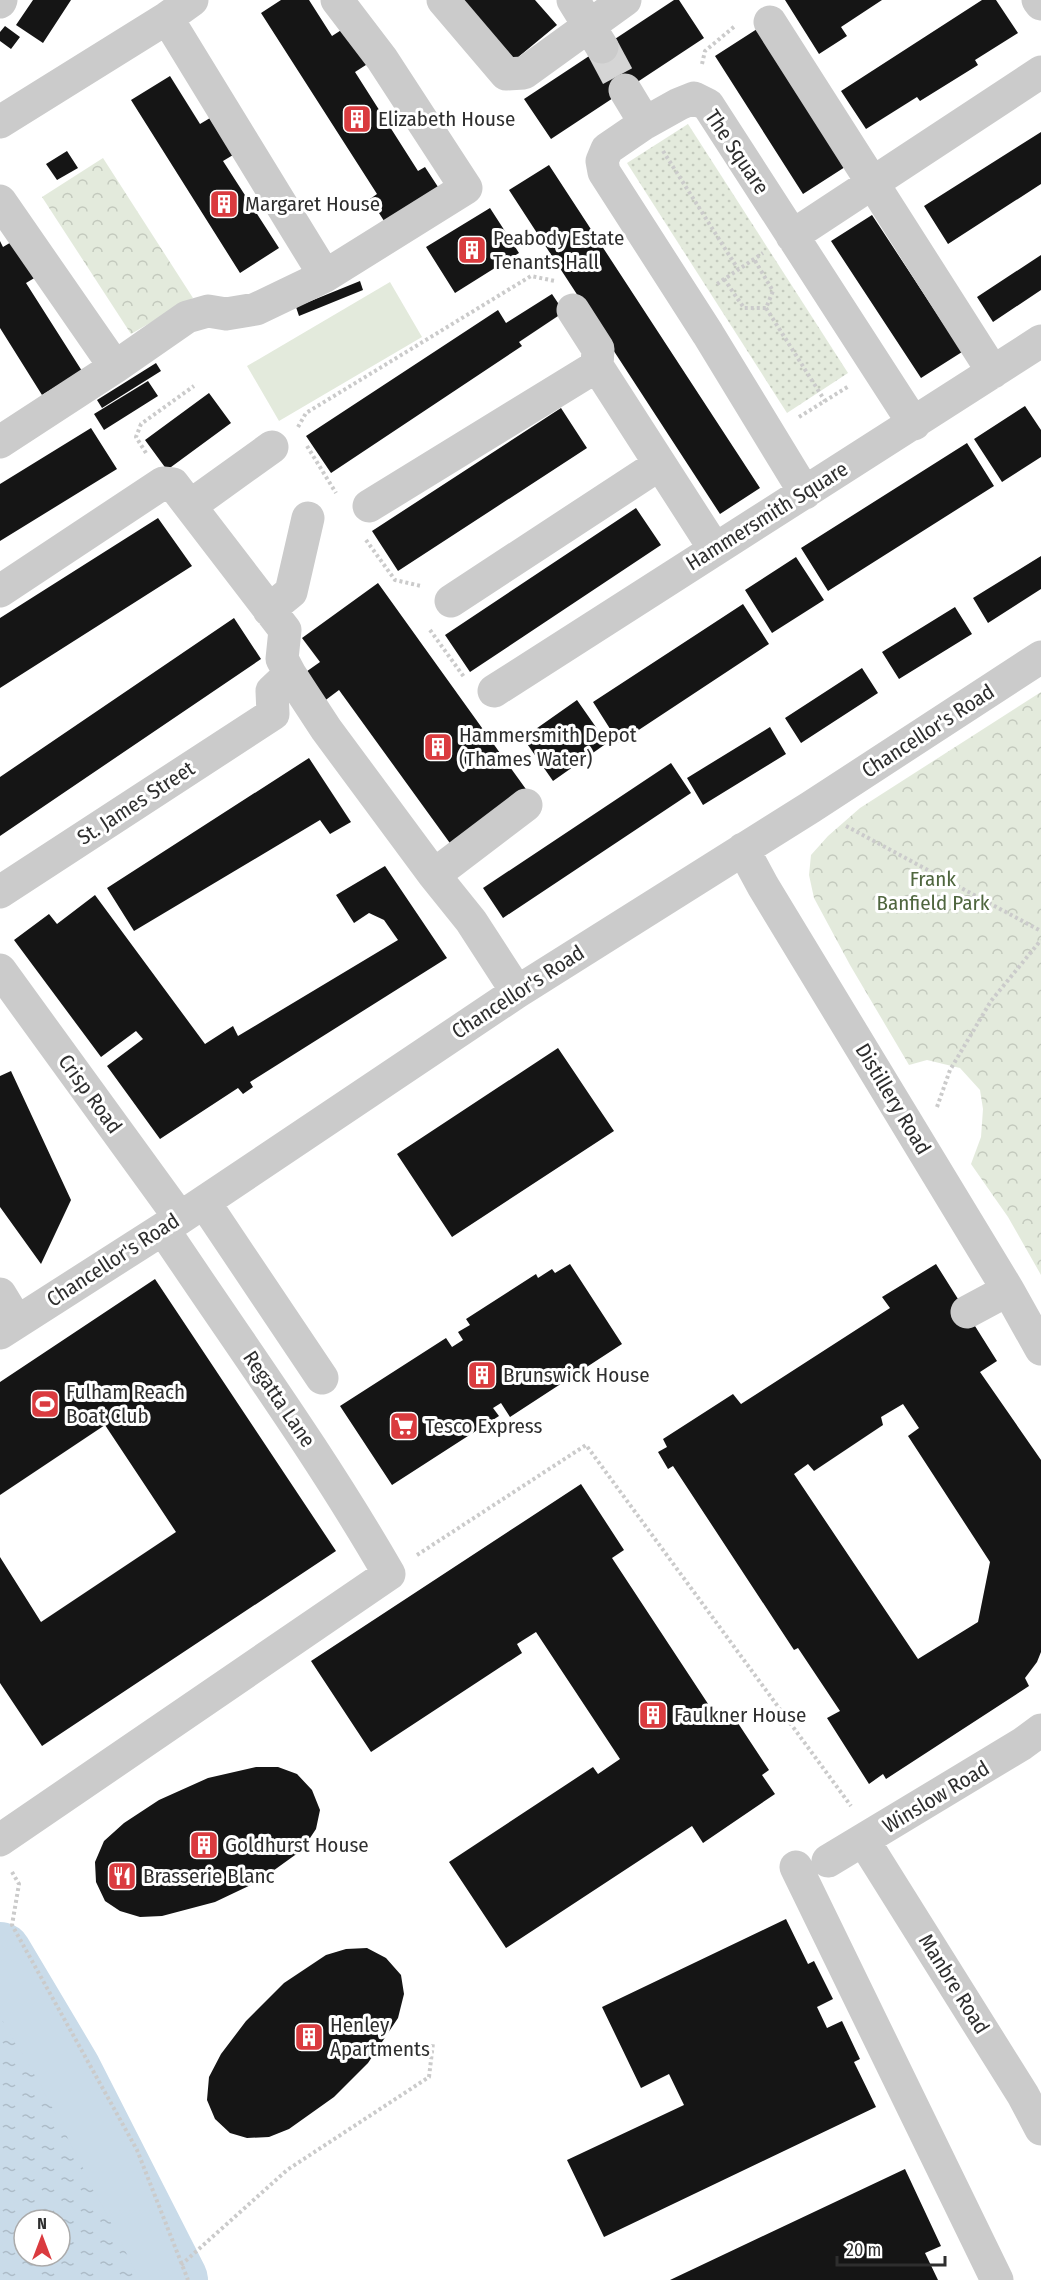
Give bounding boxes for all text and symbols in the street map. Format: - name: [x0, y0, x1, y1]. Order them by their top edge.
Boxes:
- building icon: Elizabeth House: [341, 103, 373, 135]
- street label: The Square: [699, 105, 775, 199]
- place label: Elizabeth House: [378, 106, 515, 132]
- building icon: Margaret House: [208, 188, 240, 220]
- place label: Margaret House: [245, 191, 380, 217]
- place label: Peabody Estate Tenants Hall: [493, 225, 624, 275]
- building icon: Peabody Estate Tenants Hall: [456, 234, 488, 266]
- street label: Hammersmith Square: [681, 456, 853, 576]
- street label: Chancellor's Road: [857, 678, 999, 784]
- place label: Hammersmith Depot (Thames Water): [459, 722, 637, 772]
- building icon: Hammersmith Depot (Thames Water): [422, 731, 454, 763]
- street label: St. James Street: [72, 755, 200, 851]
- park label: Frank Banfield Park: [876, 866, 990, 916]
- street label: Chancellor's Road: [447, 939, 589, 1045]
- street label: Distillery Road: [850, 1039, 936, 1159]
- street label: Crisp Road: [53, 1049, 127, 1139]
- street label: Chancellor's Road: [42, 1207, 184, 1313]
- street label: Regatta Lane: [237, 1346, 321, 1452]
- building icon: Brunswick House: [466, 1359, 498, 1391]
- place label: Brunswick House: [503, 1362, 650, 1388]
- place label: Fulham Reach Boat Club: [66, 1379, 185, 1429]
- sports icon: Fulham Reach Boat Club: [29, 1388, 61, 1420]
- supermarket icon: Tesco Express: [388, 1410, 420, 1442]
- place label: Tesco Express: [425, 1413, 543, 1439]
- building icon: Faulkner House: [637, 1699, 669, 1731]
- place label: Faulkner House: [674, 1702, 806, 1728]
- street label: Winslow Road: [878, 1755, 994, 1839]
- building icon: Goldhurst House: [188, 1829, 220, 1861]
- place label: Goldhurst House: [225, 1832, 369, 1858]
- restaurant icon: Brasserie Blanc: [106, 1860, 138, 1892]
- place label: Brasserie Blanc: [143, 1863, 275, 1889]
- street label: Manbre Road: [913, 1929, 995, 2039]
- place label: Henley Apartments: [330, 2012, 430, 2062]
- building icon: Henley Apartments: [293, 2021, 325, 2053]
- north arrow: [12, 2208, 72, 2268]
- text: N: [37, 2214, 47, 2233]
- scale bar: [837, 2229, 945, 2267]
- text: 20 m: [846, 2239, 881, 2261]

